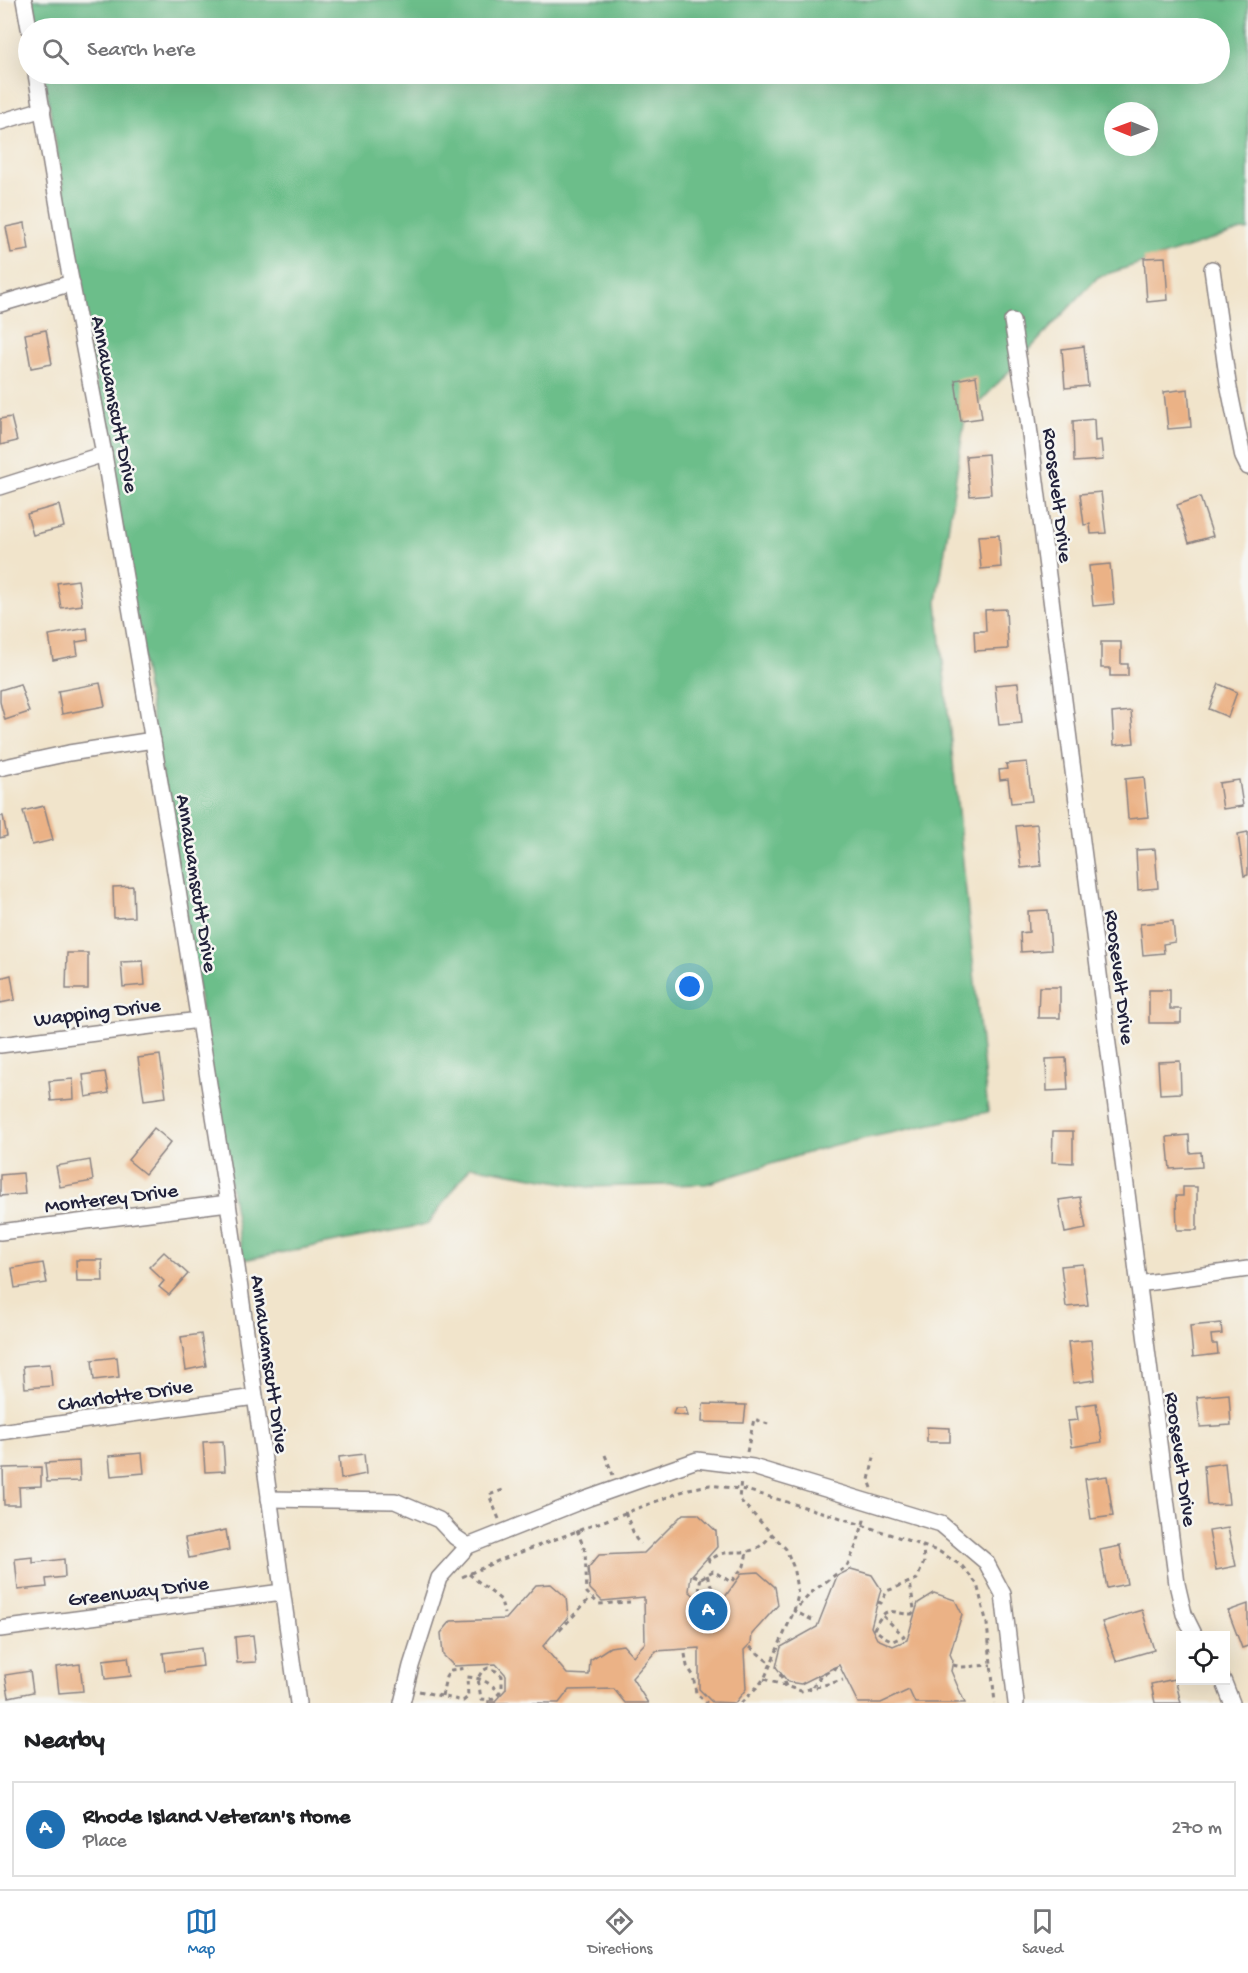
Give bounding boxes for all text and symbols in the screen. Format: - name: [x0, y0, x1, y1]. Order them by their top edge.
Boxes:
- search box: [18, 18, 1230, 84]
- icon: search: [39, 35, 72, 68]
- text: Search here: [87, 38, 195, 64]
- north arrow: [1104, 102, 1158, 156]
- street label: Annawamscutt Drive: [83, 314, 142, 496]
- street label: Roosevelt Drive: [1035, 427, 1076, 565]
- street label: Annawamscutt Drive: [168, 793, 221, 975]
- street label: Roosevelt Drive: [1097, 909, 1138, 1047]
- your location: [675, 972, 704, 1001]
- street label: Wapping Drive: [33, 994, 163, 1035]
- street label: Monterey Drive: [43, 1180, 181, 1221]
- street label: Annawamscutt Drive: [243, 1274, 293, 1456]
- street label: Charlotte Drive: [56, 1375, 196, 1419]
- street label: Roosevelt Drive: [1157, 1391, 1200, 1529]
- street label: Greenway Drive: [67, 1572, 211, 1614]
- pin: A: [688, 1588, 728, 1634]
- map controls: [1176, 1631, 1230, 1685]
- button: locate: [1176, 1631, 1230, 1685]
- text: Nearby: [24, 1727, 105, 1758]
- text: Rhode Island Veteran's Home: [83, 1805, 350, 1831]
- text: A: [40, 1818, 51, 1841]
- text: 270 m: [1172, 1818, 1222, 1841]
- text: Place: [83, 1831, 127, 1854]
- tab: Map: [185, 1905, 218, 1960]
- tab: Directions: [587, 1905, 653, 1960]
- tab: Saved: [1022, 1905, 1063, 1960]

